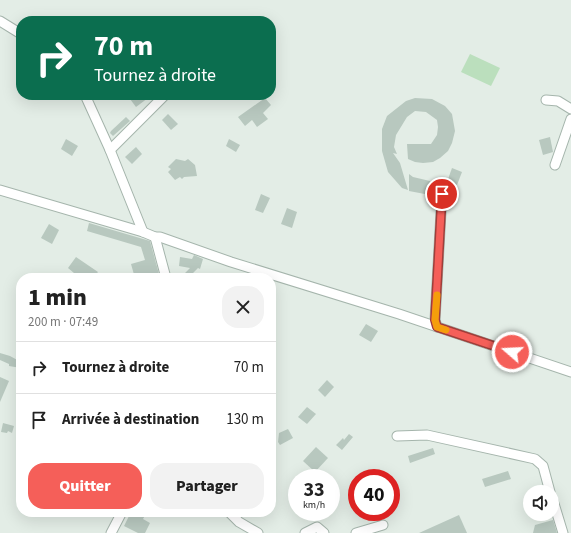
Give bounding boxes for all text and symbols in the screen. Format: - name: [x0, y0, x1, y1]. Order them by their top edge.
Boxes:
- text: 70 m: [94, 26, 153, 66]
- icon: right: [28, 32, 80, 84]
- text: Tournez à droite: [94, 63, 216, 88]
- pin: [425, 177, 459, 211]
- icon: arrive: [431, 183, 453, 205]
- text: 1 min: [28, 280, 87, 315]
- button: close: [222, 286, 264, 328]
- text: 200 m · 07:49: [28, 313, 98, 331]
- position arrow: [491, 331, 533, 373]
- icon: right: [28, 357, 50, 379]
- text: Tournez à droite: [62, 357, 169, 378]
- text: 70 m: [234, 357, 264, 378]
- icon: arrive: [28, 409, 50, 431]
- text: Arrivée à destination: [62, 409, 199, 430]
- text: 130 m: [226, 409, 264, 430]
- button: Quitter: [28, 463, 142, 509]
- button: Partager: [150, 463, 264, 509]
- speed limit sign: 40: [348, 469, 400, 521]
- text: 33: [303, 476, 325, 504]
- map controls: [523, 485, 559, 521]
- button: sound: [523, 485, 559, 521]
- text: km/h: [303, 498, 325, 512]

